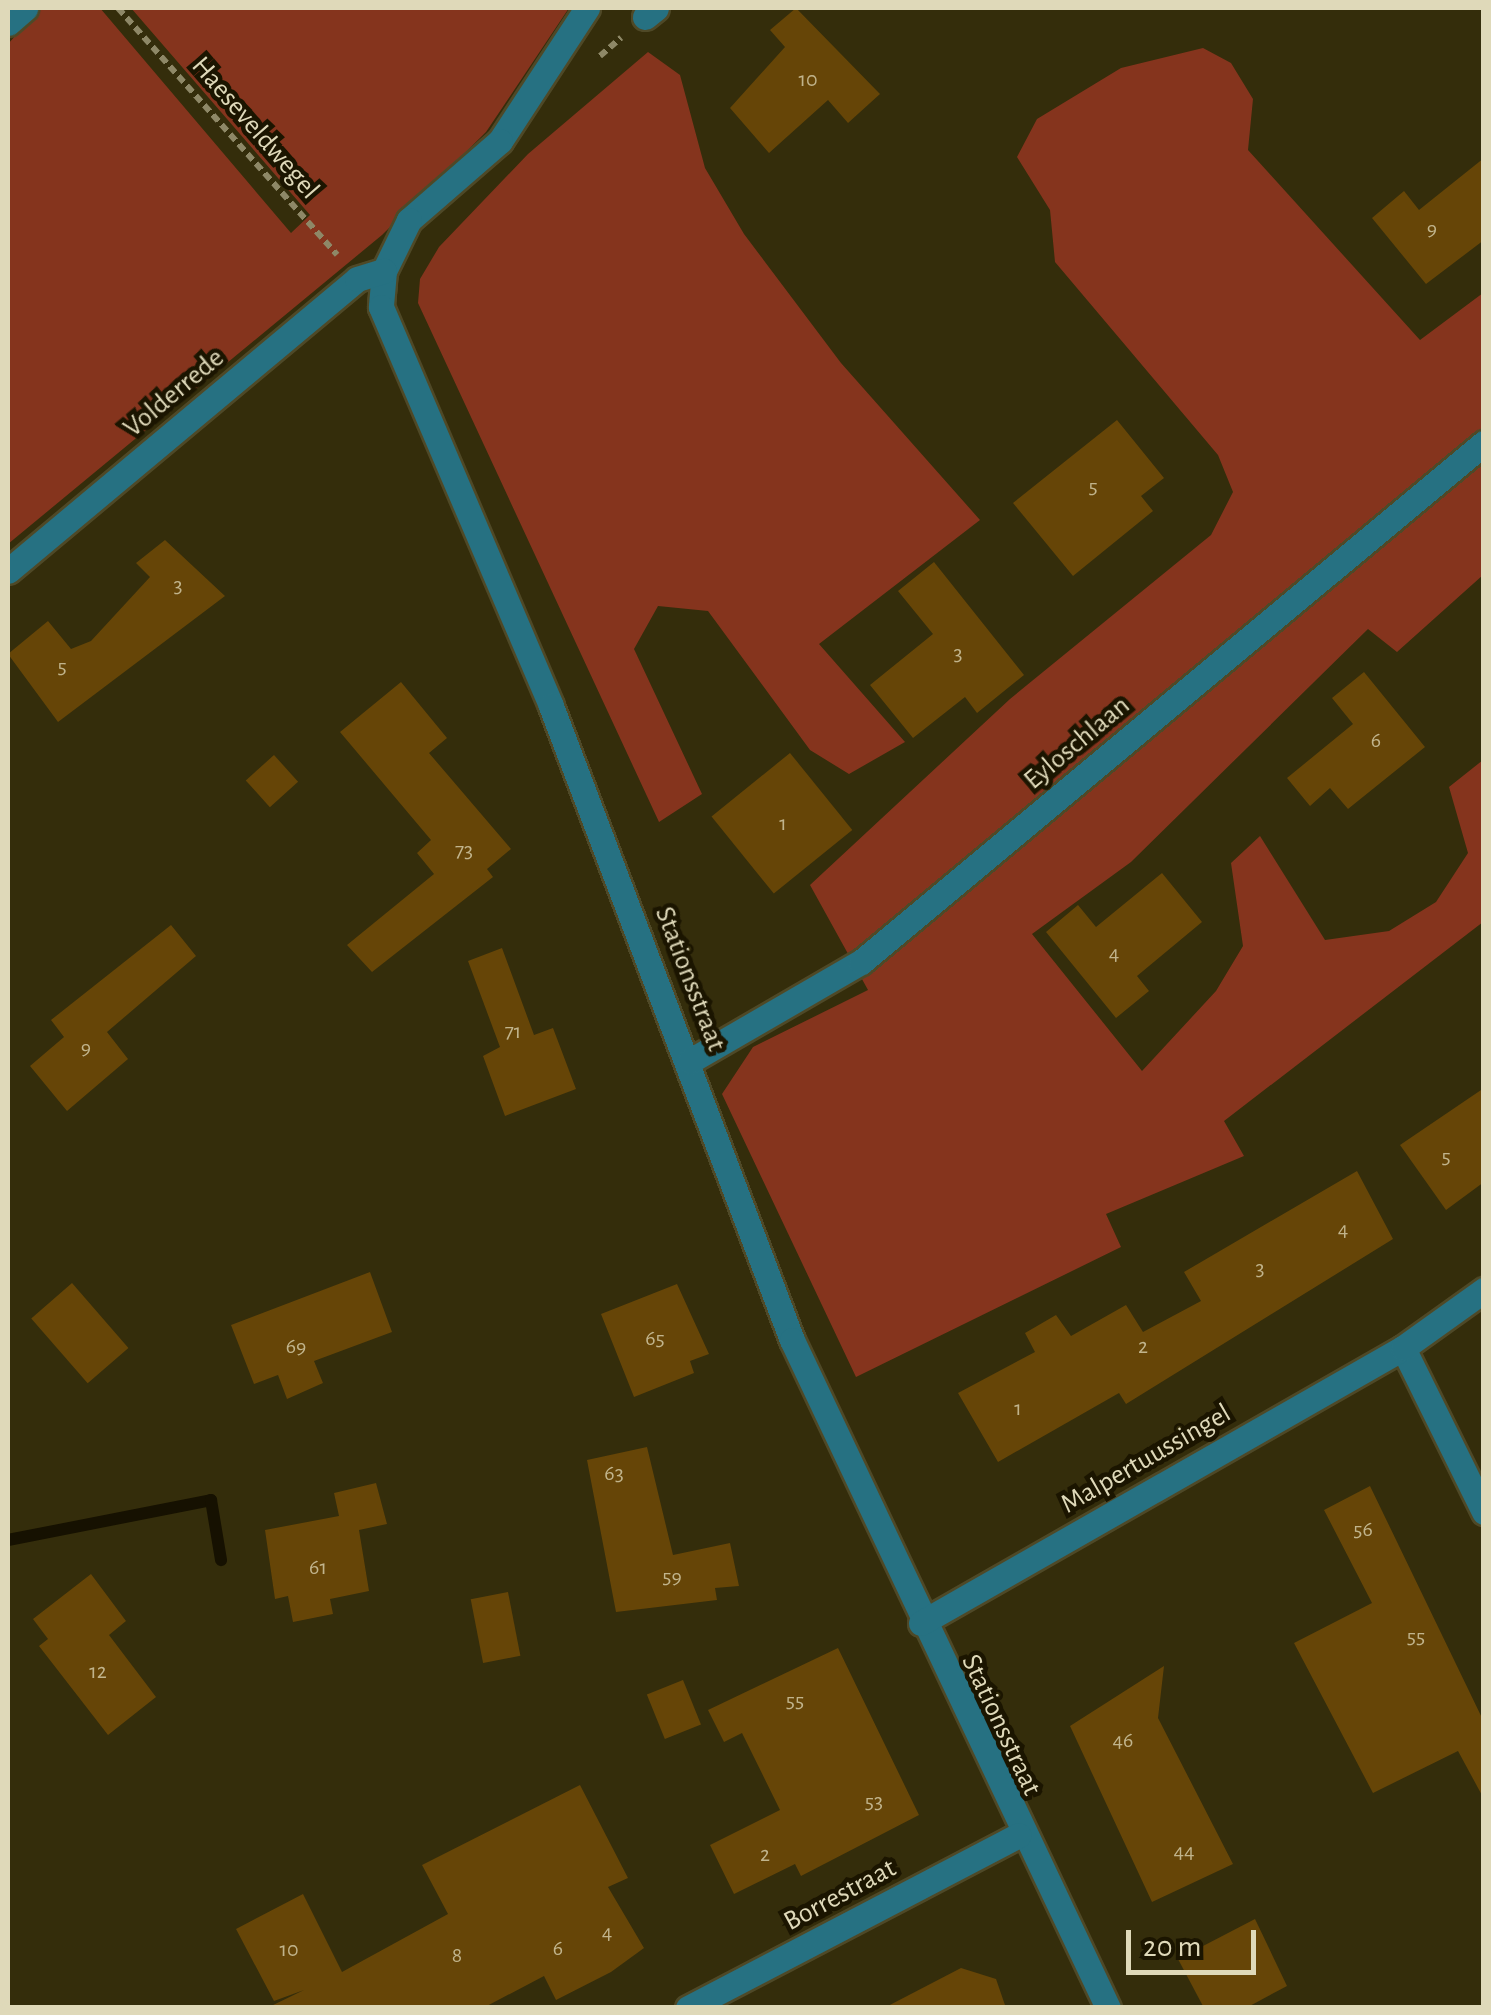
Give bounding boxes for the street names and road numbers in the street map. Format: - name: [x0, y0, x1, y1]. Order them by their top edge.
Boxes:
- street label: Haeseveldwegel: [184, 50, 326, 206]
- street label: Volderrede: [117, 341, 231, 445]
- street label: Eyloschlaan: [1017, 689, 1137, 797]
- street label: Stationsstraat: [647, 902, 733, 1056]
- street label: Malpertuussingel: [1055, 1397, 1237, 1521]
- street label: Stationsstraat: [954, 1649, 1048, 1801]
- street label: Borrestraat: [778, 1852, 902, 1938]

